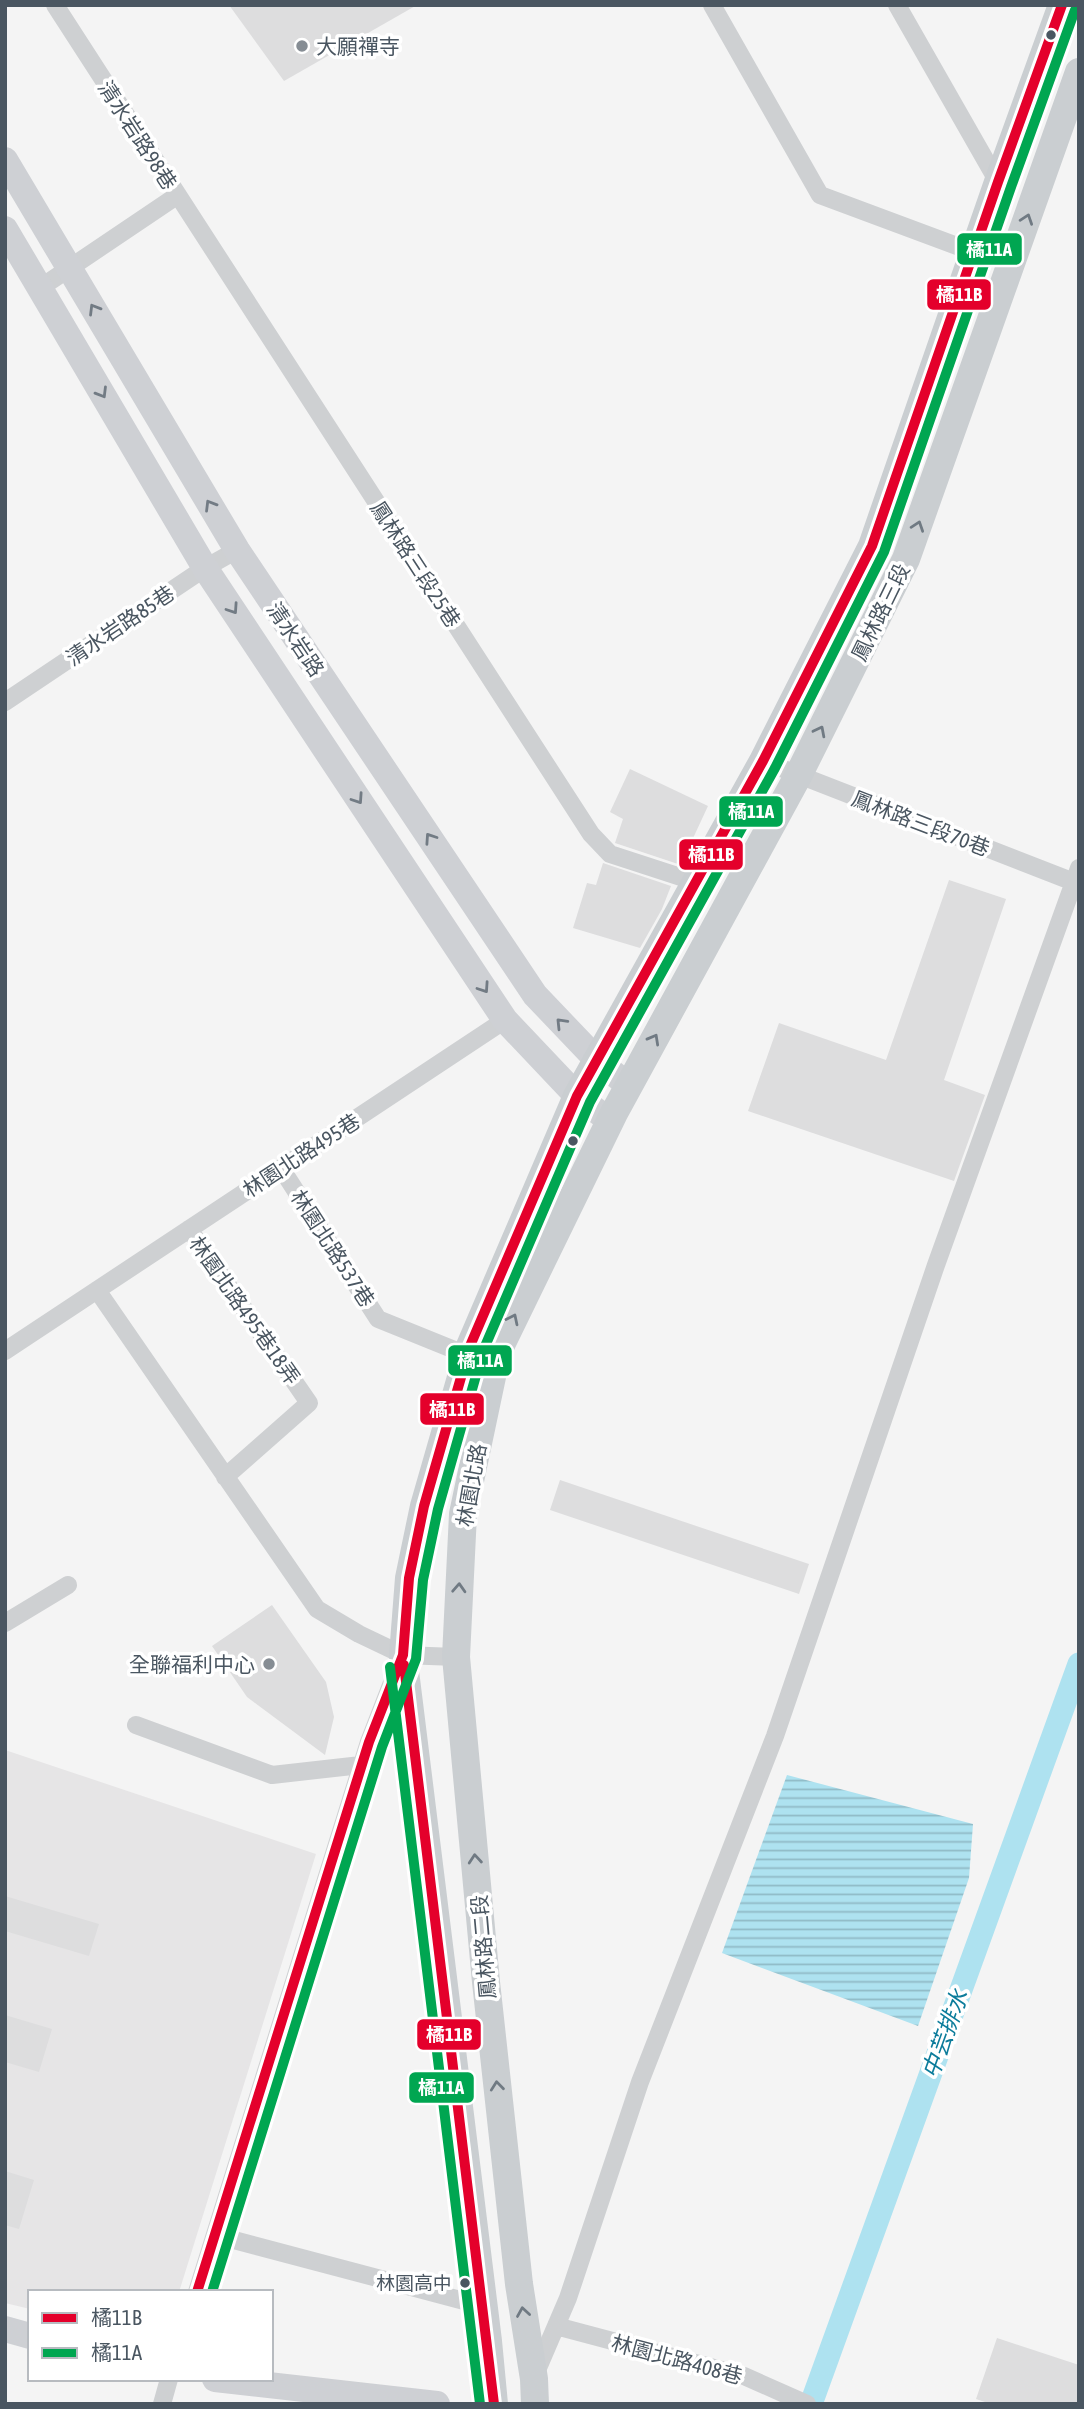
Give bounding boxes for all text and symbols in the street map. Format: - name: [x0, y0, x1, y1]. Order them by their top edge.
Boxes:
- unlabelled marker: [1044, 28, 1058, 42]
- place label: 大願禪寺: [316, 34, 400, 58]
- marker: 大願禪寺: [294, 38, 310, 54]
- street label: 清水岩路98巷: [94, 76, 182, 194]
- one-way arrow: [1019, 214, 1033, 226]
- line badge: 橘11A: [956, 232, 1023, 266]
- text: 橘11A: [966, 238, 1013, 260]
- line badge: 橘11B: [926, 278, 992, 311]
- text: 橘11B: [936, 283, 982, 305]
- one-way arrow: [89, 304, 102, 317]
- one-way arrow: [94, 386, 107, 399]
- street label: 鳳林路三段25巷: [366, 496, 466, 632]
- one-way arrow: [205, 499, 218, 512]
- one-way arrow: [910, 520, 924, 532]
- street label: 鳳林路三段: [846, 560, 914, 664]
- street label: 清水岩路85巷: [62, 580, 178, 670]
- street label: 清水岩路: [263, 597, 329, 681]
- one-way arrow: [225, 601, 237, 614]
- one-way arrow: [812, 726, 826, 738]
- street label: 鳳林路三段70巷: [849, 786, 993, 860]
- one-way arrow: [350, 791, 363, 804]
- line badge: 橘11A: [718, 795, 784, 828]
- text: 橘11A: [728, 800, 775, 822]
- one-way arrow: [425, 833, 438, 846]
- line badge: 橘11B: [678, 838, 744, 871]
- text: 橘11B: [688, 843, 734, 865]
- one-way arrow: [476, 981, 489, 994]
- one-way arrow: [557, 1018, 570, 1031]
- one-way arrow: [646, 1034, 660, 1046]
- street label: 林園北路495巷: [238, 1108, 364, 1202]
- unlabelled marker: [566, 1134, 580, 1148]
- street label: 林園北路537巷: [286, 1185, 380, 1311]
- street label: 林園北路495巷18弄: [185, 1231, 305, 1389]
- one-way arrow: [505, 1314, 519, 1326]
- line badge: 橘11A: [447, 1344, 513, 1377]
- text: 橘11A: [457, 1349, 504, 1371]
- line badge: 橘11B: [419, 1392, 485, 1426]
- text: 橘11B: [429, 1398, 475, 1420]
- street label: 林園北路: [452, 1442, 490, 1528]
- one-way arrow: [451, 1583, 466, 1594]
- place label: 全聯福利中心: [129, 1652, 255, 1676]
- marker: 全聯福利中心: [261, 1656, 277, 1672]
- one-way arrow: [468, 1854, 483, 1865]
- street label: 鳳林路二段: [466, 1894, 500, 2000]
- water label: 中芸排水: [917, 1985, 973, 2082]
- line badge: 橘11B: [416, 2018, 482, 2051]
- text: 橘11B: [426, 2023, 472, 2045]
- line badge: 橘11A: [408, 2071, 475, 2104]
- text: 橘11A: [418, 2076, 465, 2098]
- one-way arrow: [490, 2080, 505, 2092]
- place label: 林園高中: [376, 2272, 452, 2294]
- marker: 林園高中: [458, 2276, 472, 2290]
- legend: [28, 2290, 273, 2381]
- text: 橘11B: [91, 2305, 142, 2329]
- one-way arrow: [516, 2306, 531, 2318]
- street label: 林園北路408巷: [609, 2330, 745, 2388]
- text: 橘11A: [91, 2340, 143, 2364]

